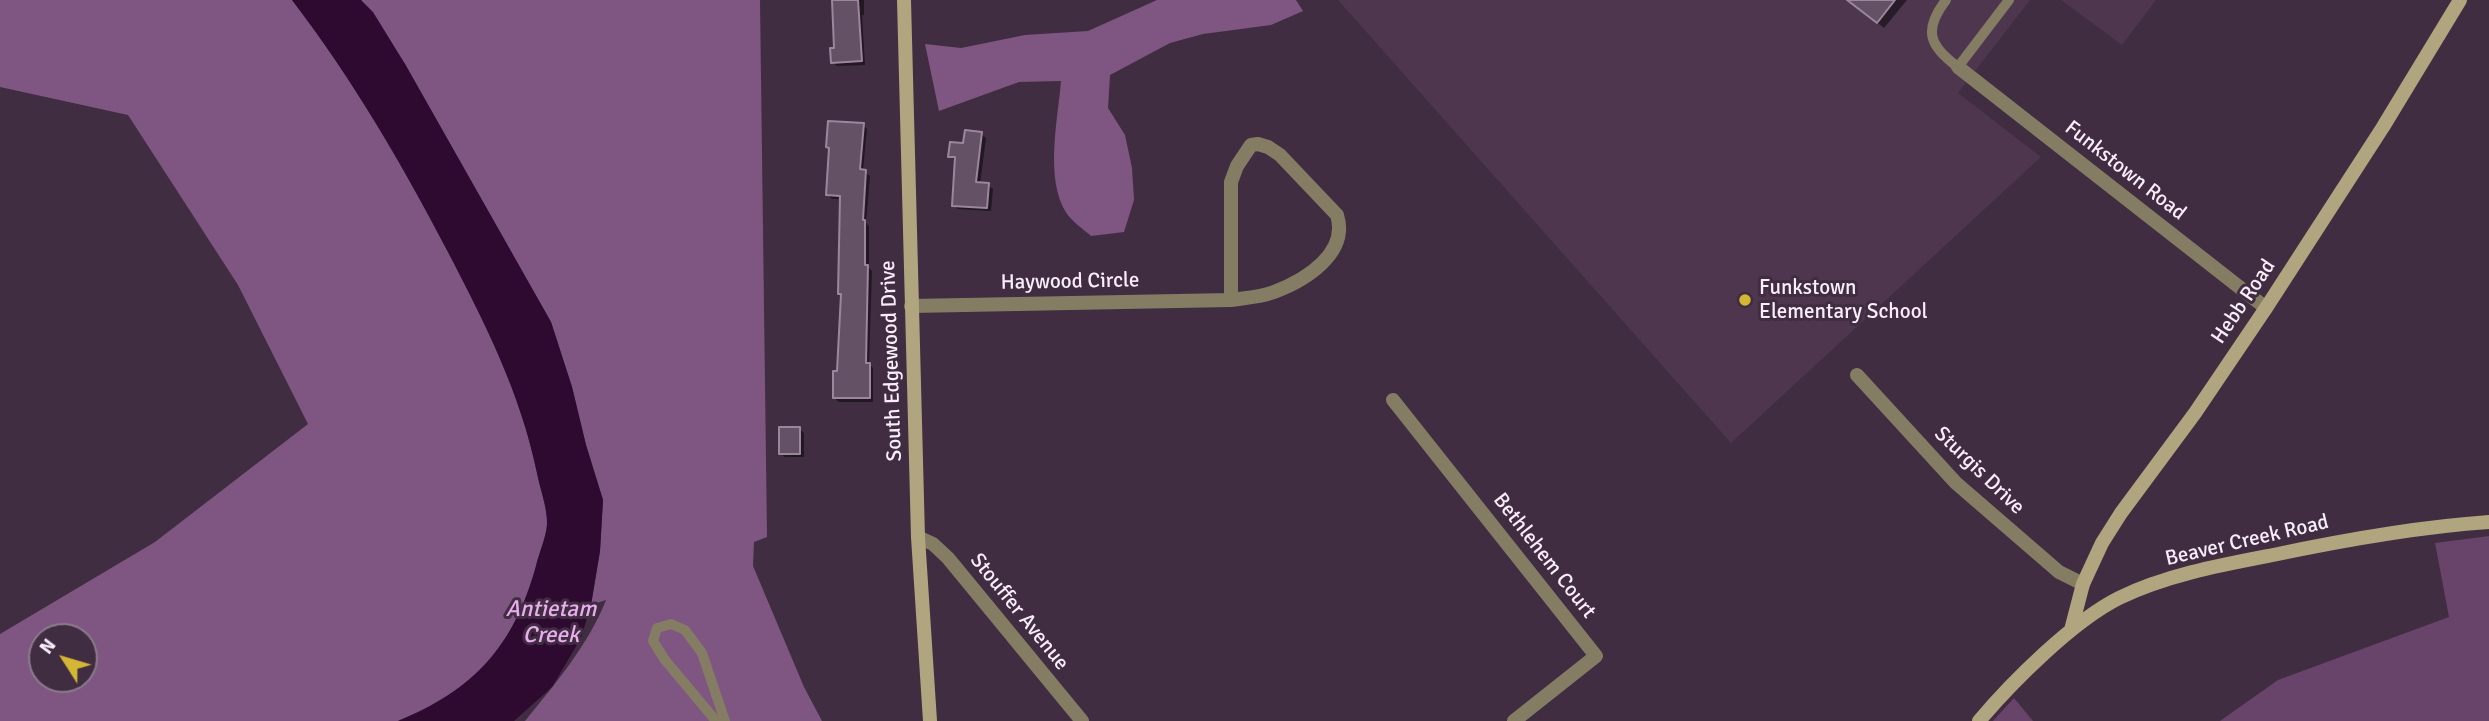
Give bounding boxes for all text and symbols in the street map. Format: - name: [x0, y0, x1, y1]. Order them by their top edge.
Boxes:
- street label: Funkstown Road: [2059, 116, 2191, 226]
- street label: Hebb Road: [2207, 255, 2281, 349]
- street label: South Edgewood Drive: [876, 260, 908, 462]
- street label: Haywood Circle: [1000, 268, 1140, 296]
- place label: Funkstown Elementary School: [1759, 275, 1928, 325]
- marker: Funkstown Elementary School: [1737, 292, 1753, 308]
- street label: Sturgis Drive: [1929, 422, 2029, 520]
- street label: Bethlehem Court: [1487, 488, 1601, 624]
- street label: Beaver Creek Road: [2163, 510, 2331, 572]
- street label: Stouffer Avenue: [964, 548, 1074, 676]
- water label: Antietam Creek: [506, 596, 596, 650]
- north arrow: [28, 623, 98, 693]
- text: N: [34, 634, 61, 659]

